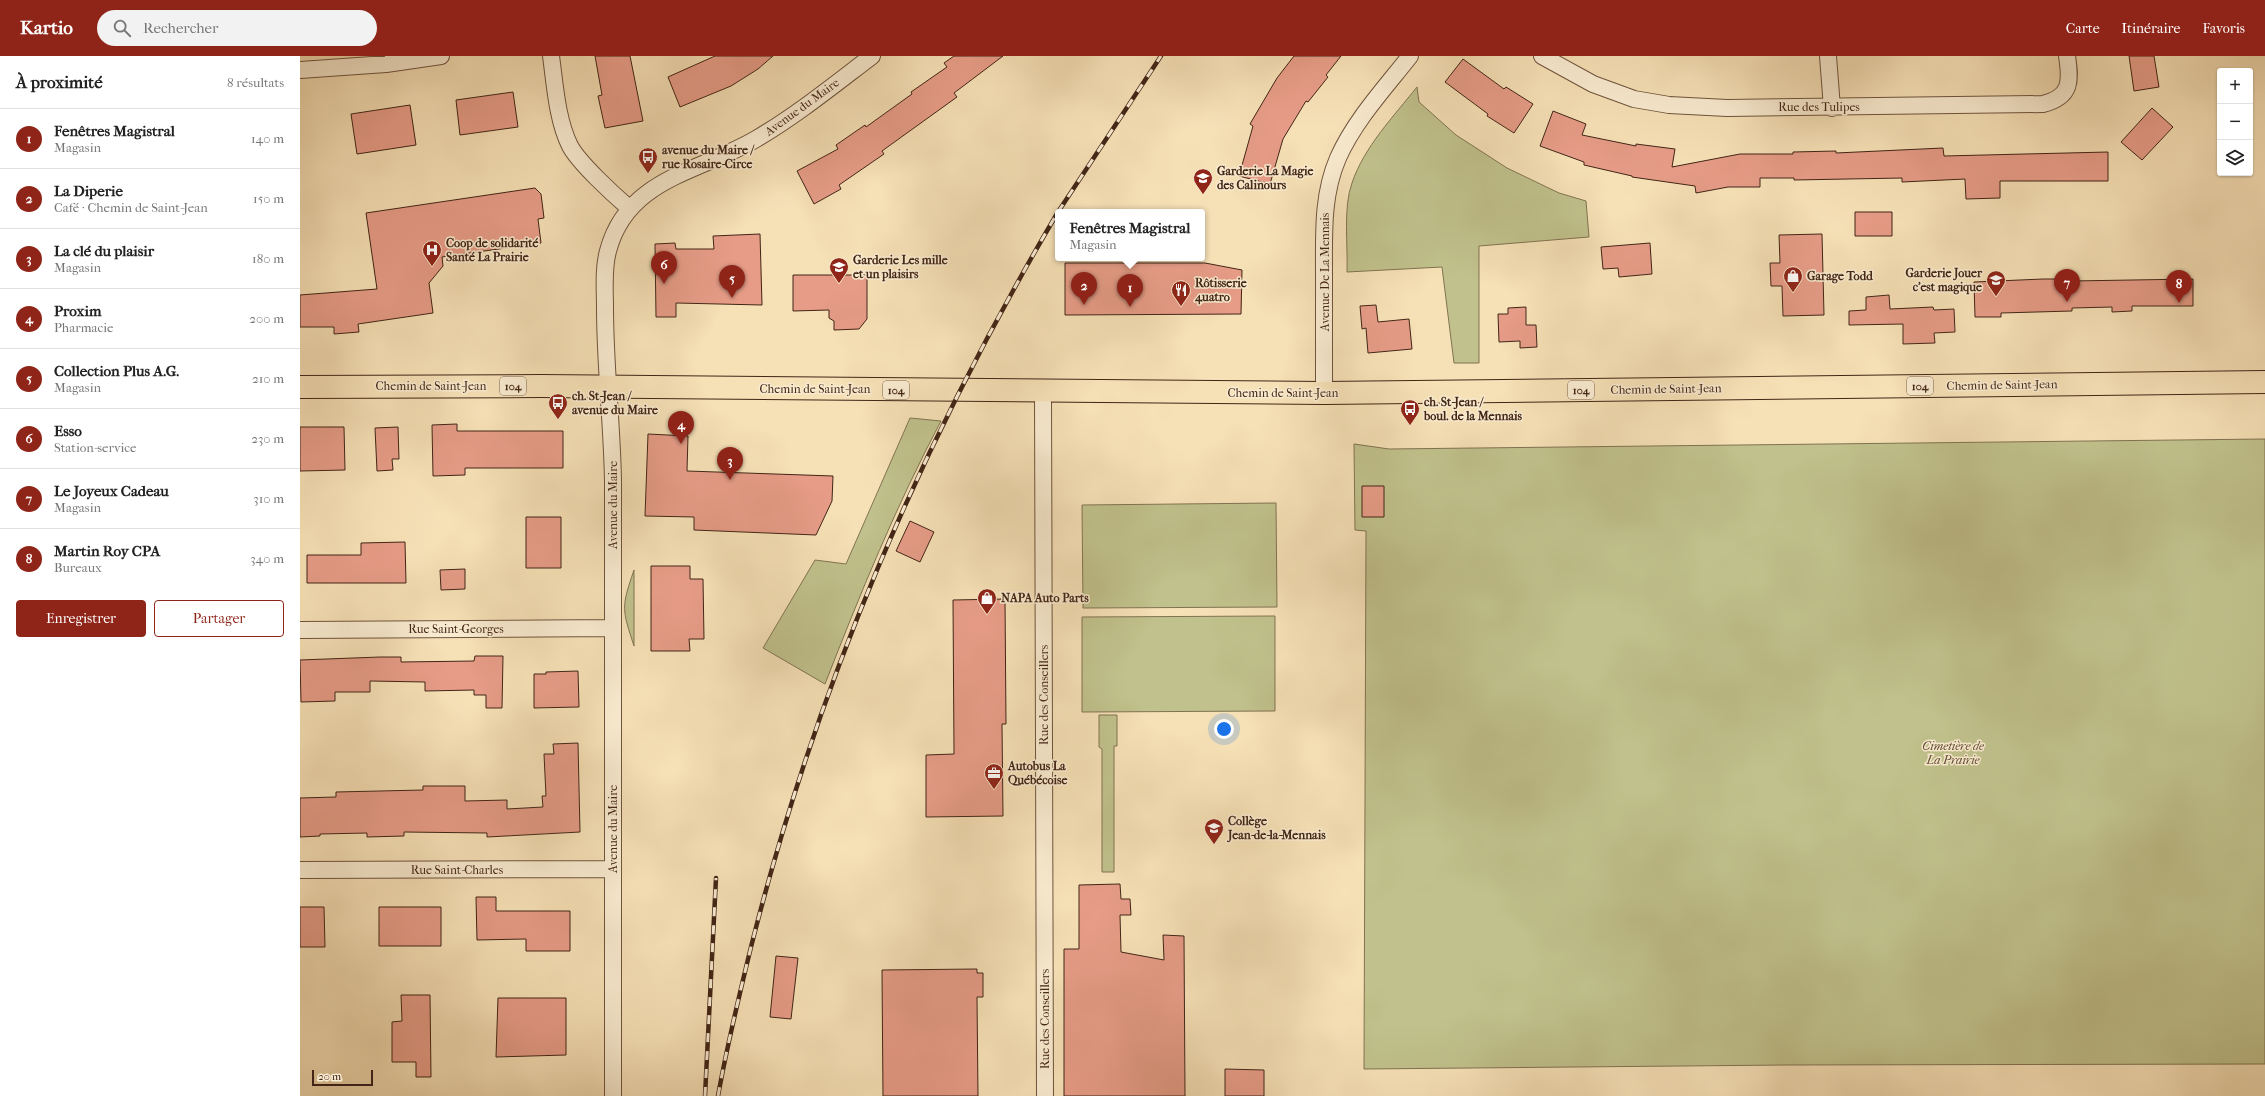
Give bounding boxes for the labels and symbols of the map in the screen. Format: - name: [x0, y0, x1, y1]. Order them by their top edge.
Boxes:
- street label: Avenue du Maire: [761, 75, 842, 139]
- street label: Rue des Tulipes: [1778, 100, 1860, 114]
- place label: avenue du Maire / rue Rosaire-Circe: [661, 143, 756, 171]
- bus stop icon: avenue du Maire / rue Rosaire-Circe: [637, 146, 659, 174]
- place label: Garderie La Magie des Calinours: [1217, 164, 1313, 192]
- school or university icon: Garderie La Magie des Calinours: [1192, 167, 1214, 195]
- street label: Avenue De La Mennais: [1318, 212, 1332, 332]
- place label: Coop de solidarité Santé La Prairie: [446, 236, 539, 264]
- hospital icon: Coop de solidarité Santé La Prairie: [421, 239, 443, 267]
- pin: 6: [651, 251, 677, 284]
- place label: Garderie Les mille et un plaisirs: [853, 253, 948, 282]
- school or university icon: Garderie Les mille et un plaisirs: [828, 256, 850, 284]
- pin: 5: [719, 265, 745, 298]
- shop icon: Garage Todd: [1782, 265, 1804, 293]
- place label: Garderie Jouer c'est magique: [1905, 266, 1983, 295]
- place label: Garage Todd: [1807, 269, 1873, 284]
- school or university icon: Garderie Jouer c'est magique: [1985, 269, 2007, 297]
- pin: 7: [2054, 269, 2080, 302]
- pin: 8: [2166, 270, 2192, 303]
- pin: 2: [1071, 272, 1097, 305]
- pin: 1: [1117, 274, 1143, 307]
- place label: Rôtisserie 4uatro: [1194, 276, 1247, 305]
- restaurant icon: Rôtisserie 4uatro: [1170, 279, 1192, 307]
- road number: 104: [500, 377, 526, 395]
- road number: 104: [1907, 377, 1933, 395]
- street label: Chemin de Saint-Jean: [1946, 377, 2058, 393]
- street label: Chemin de Saint-Jean: [375, 379, 487, 393]
- road number: 104: [883, 381, 909, 399]
- road number: 104: [1568, 381, 1594, 399]
- street label: Chemin de Saint-Jean: [1610, 381, 1722, 397]
- street label: Chemin de Saint-Jean: [759, 382, 871, 396]
- street label: Chemin de Saint-Jean: [1227, 386, 1339, 400]
- place label: ch. St-Jean / avenue du Maire: [572, 389, 658, 417]
- bus stop icon: ch. St-Jean / avenue du Maire: [547, 392, 569, 420]
- place label: ch. St-Jean / boul. de la Mennais: [1423, 395, 1523, 423]
- bus stop icon: ch. St-Jean / boul. de la Mennais: [1399, 398, 1421, 426]
- pin: 4: [668, 411, 694, 444]
- pin: 3: [717, 447, 743, 480]
- street label: Avenue du Maire: [606, 461, 620, 550]
- shop icon: NAPA Auto Parts: [976, 587, 998, 615]
- place label: NAPA Auto Parts: [1001, 591, 1089, 605]
- street label: Rue Saint-Georges: [408, 622, 504, 636]
- street label: Rue des Conseillers: [1037, 644, 1051, 745]
- your location: [1214, 719, 1234, 739]
- park label: Cimetière de La Prairie: [1922, 739, 1985, 767]
- place label: Autobus La Québécoise: [1007, 759, 1067, 787]
- office icon: Autobus La Québécoise: [983, 762, 1005, 790]
- street label: Avenue du Maire: [606, 785, 620, 874]
- place label: Collège Jean-de-la-Mennais: [1226, 814, 1326, 843]
- school or university icon: Collège Jean-de-la-Mennais: [1203, 817, 1225, 845]
- street label: Rue Saint-Charles: [411, 863, 504, 877]
- street label: Rue des Conseillers: [1038, 968, 1052, 1069]
- scale bar: [312, 1068, 373, 1087]

